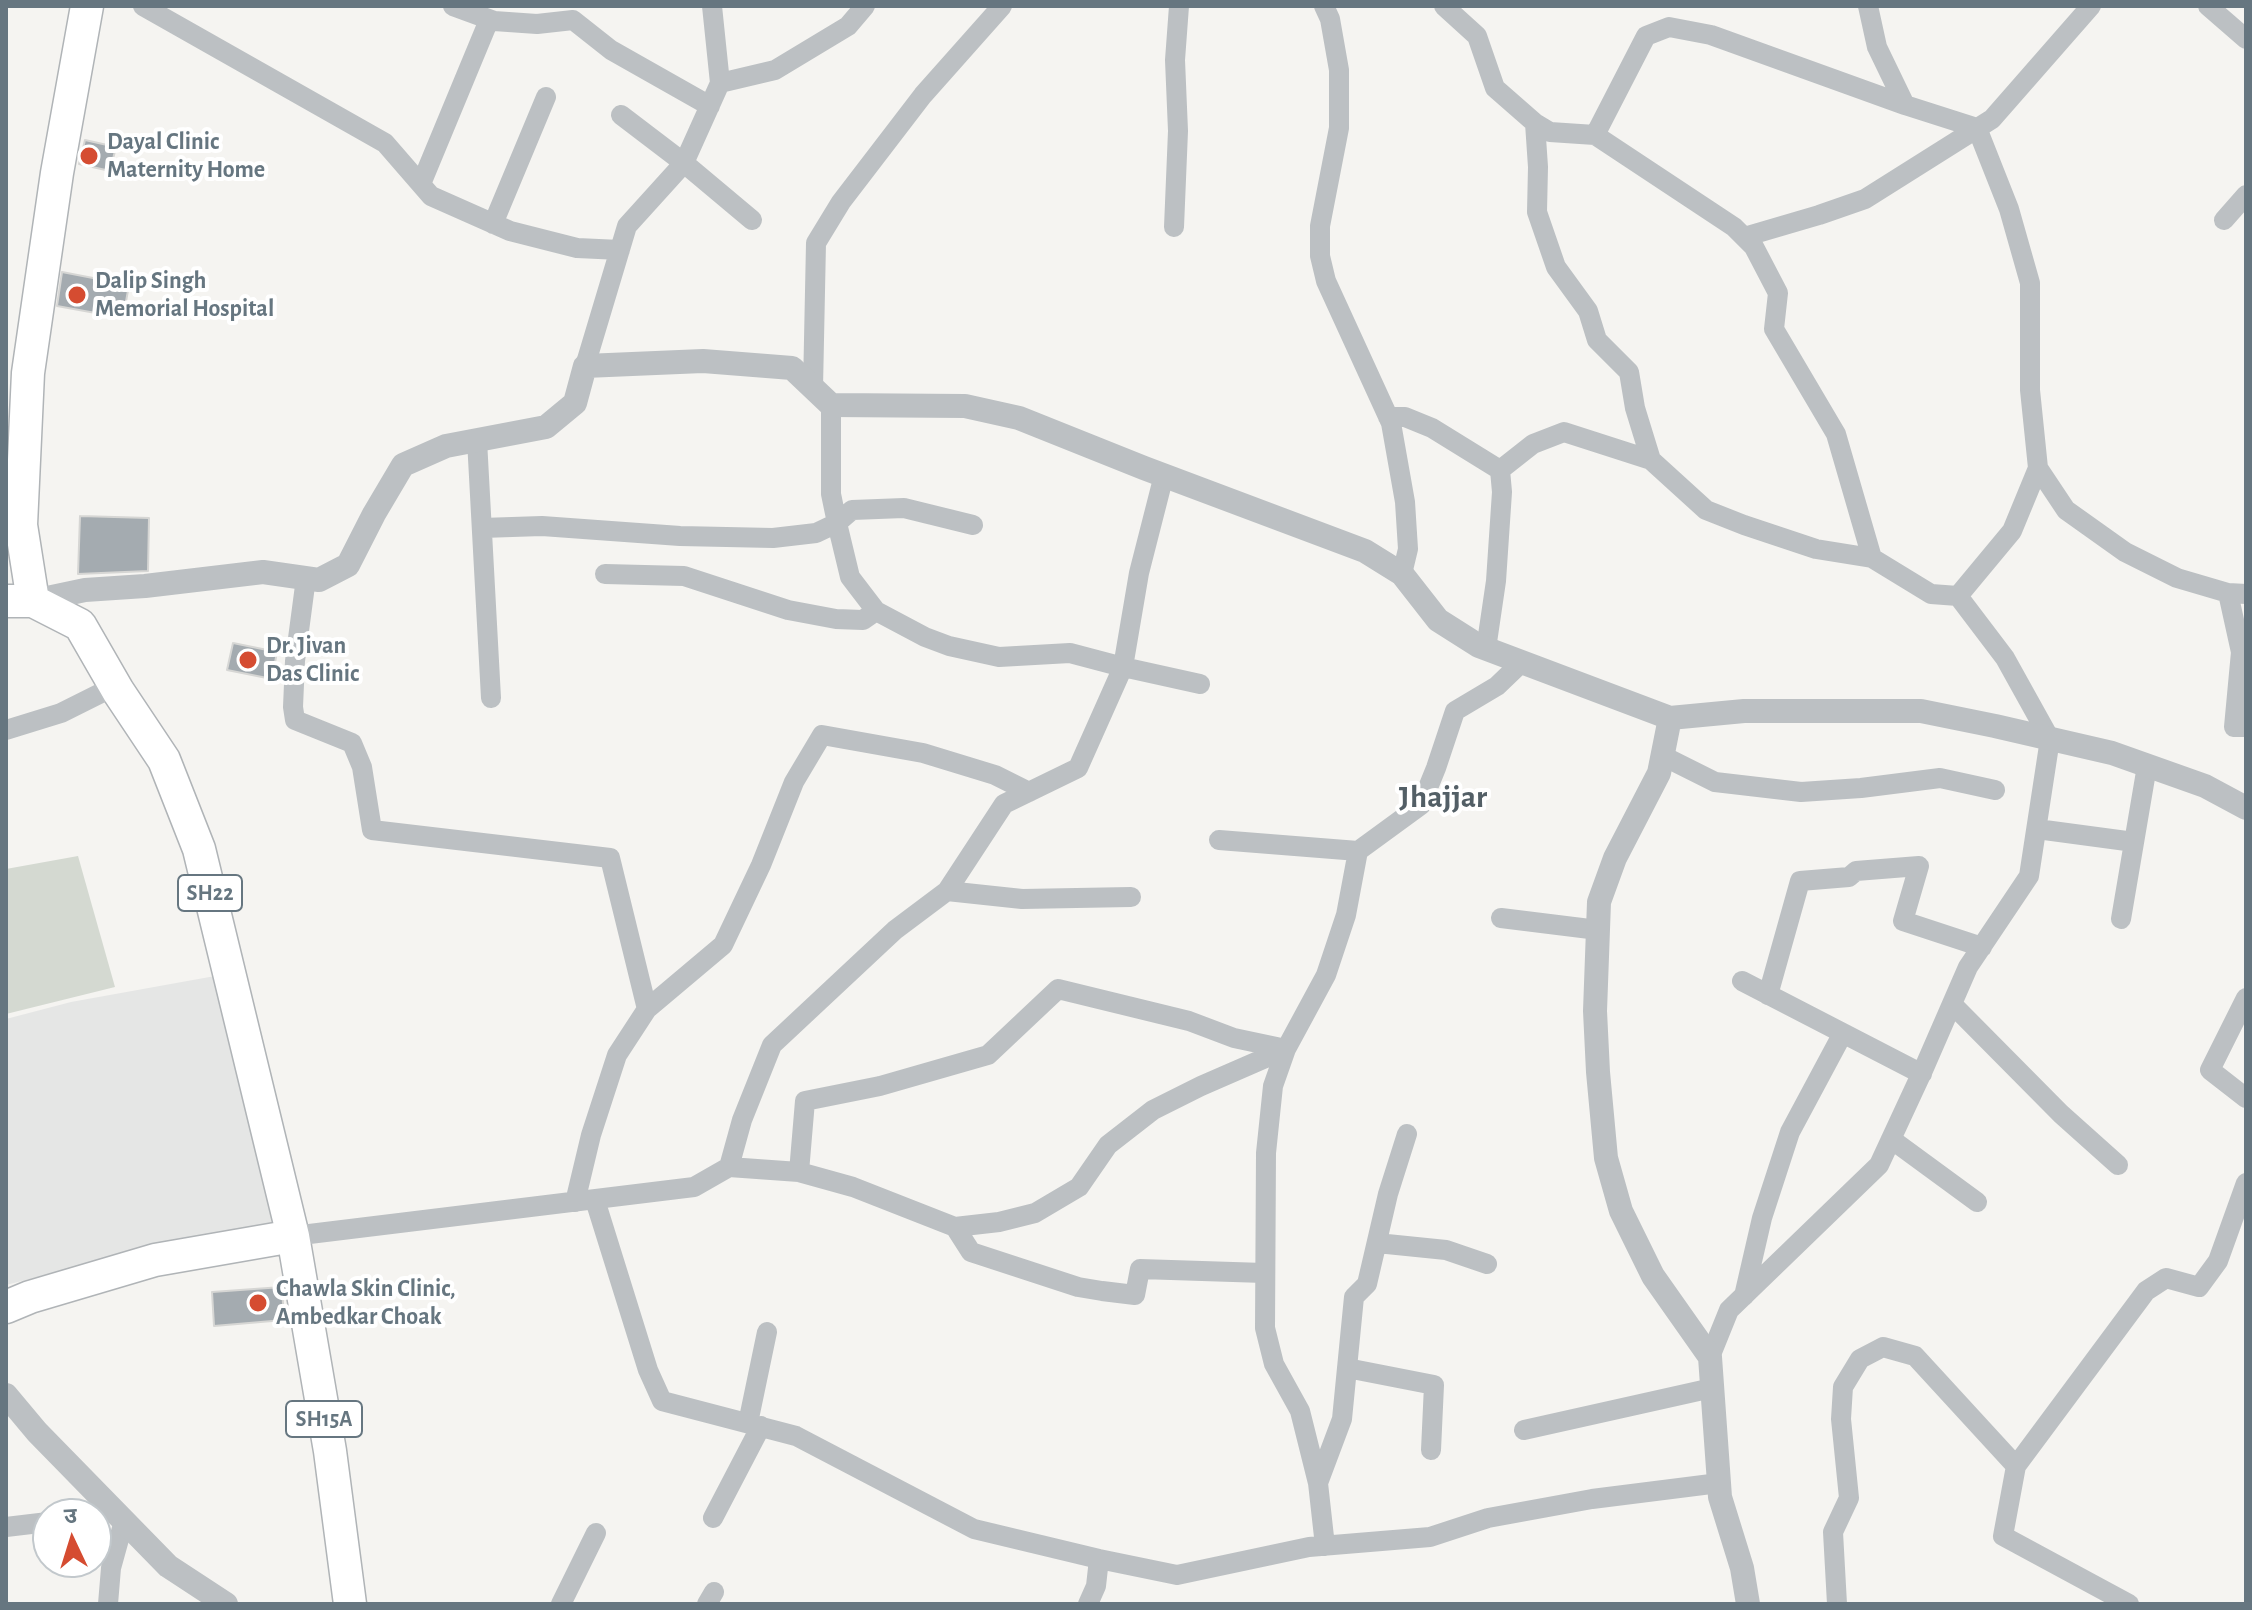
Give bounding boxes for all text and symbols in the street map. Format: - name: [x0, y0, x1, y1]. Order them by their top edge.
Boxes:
- place label: Dayal Clinic Maternity Home: [107, 128, 265, 184]
- marker: Dayal Clinic Maternity Home: [78, 145, 100, 167]
- place label: Dalip Singh Memorial Hospital: [95, 267, 274, 323]
- marker: Dalip Singh Memorial Hospital: [66, 284, 88, 306]
- place label: Dr. Jivan Das Clinic: [266, 632, 359, 688]
- marker: Dr. Jivan Das Clinic: [237, 649, 259, 671]
- district label: Jhajjar: [1399, 778, 1487, 816]
- road number: SH22: [178, 875, 242, 911]
- place label: Chawla Skin Clinic, Ambedkar Choak: [276, 1275, 455, 1331]
- marker: Chawla Skin Clinic, Ambedkar Choak: [247, 1292, 269, 1314]
- road number: SH15A: [286, 1401, 362, 1437]
- north arrow: [32, 1498, 112, 1578]
- text: उ: [63, 1505, 78, 1527]

